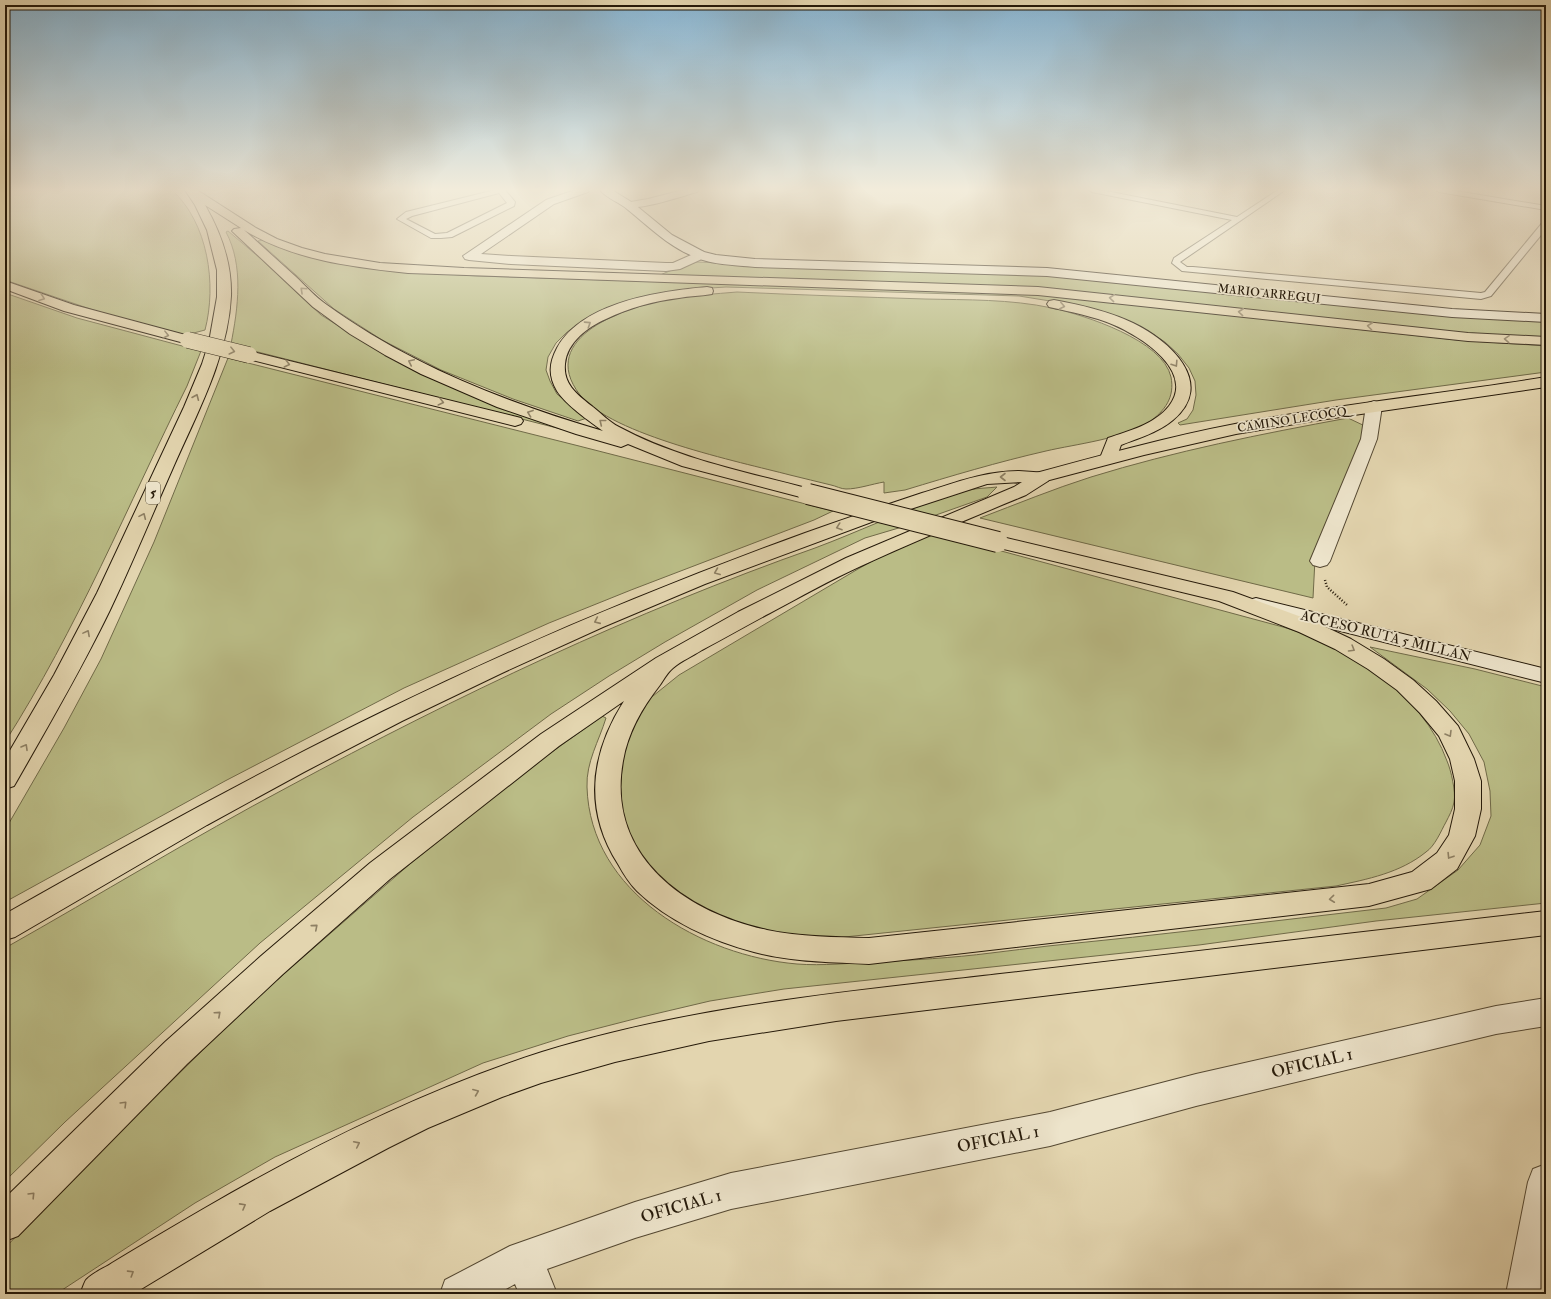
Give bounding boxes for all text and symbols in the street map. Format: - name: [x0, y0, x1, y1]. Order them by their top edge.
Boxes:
- street label: MARIO ARREGUI: [1217, 281, 1321, 307]
- one-way arrow: [300, 288, 308, 295]
- one-way arrow: [38, 294, 45, 302]
- one-way arrow: [1109, 294, 1115, 303]
- one-way arrow: [1059, 302, 1065, 310]
- one-way arrow: [1238, 308, 1244, 317]
- one-way arrow: [584, 321, 591, 328]
- one-way arrow: [1367, 322, 1373, 331]
- one-way arrow: [163, 330, 169, 338]
- one-way arrow: [1504, 335, 1510, 344]
- one-way arrow: [228, 346, 235, 355]
- one-way arrow: [284, 359, 291, 368]
- one-way arrow: [407, 359, 415, 367]
- one-way arrow: [1170, 360, 1178, 367]
- one-way arrow: [191, 393, 199, 401]
- one-way arrow: [437, 397, 444, 406]
- street label: CAMINO LECOCQ: [1236, 403, 1356, 436]
- one-way arrow: [527, 410, 534, 418]
- one-way arrow: [599, 419, 607, 426]
- one-way arrow: [1000, 473, 1006, 481]
- road number: 5: [146, 482, 160, 504]
- one-way arrow: [138, 512, 146, 520]
- one-way arrow: [836, 522, 843, 531]
- one-way arrow: [713, 567, 720, 575]
- street label: ACCESO RUTA 5 MILLÁN: [1298, 606, 1473, 666]
- one-way arrow: [593, 617, 600, 625]
- one-way arrow: [83, 630, 90, 637]
- one-way arrow: [1348, 645, 1355, 652]
- one-way arrow: [1444, 730, 1451, 737]
- one-way arrow: [20, 744, 27, 751]
- one-way arrow: [1448, 852, 1455, 859]
- one-way arrow: [1329, 895, 1335, 904]
- one-way arrow: [310, 925, 318, 932]
- one-way arrow: [214, 1012, 221, 1019]
- street label: OFICIAL 1: [1269, 1043, 1355, 1083]
- one-way arrow: [472, 1089, 480, 1097]
- one-way arrow: [119, 1101, 127, 1109]
- street label: OFICIAL 1: [955, 1121, 1041, 1157]
- one-way arrow: [353, 1141, 361, 1149]
- street label: OFICIAL 1: [638, 1184, 724, 1228]
- one-way arrow: [27, 1192, 35, 1200]
- one-way arrow: [239, 1204, 246, 1211]
- one-way arrow: [127, 1271, 134, 1278]

